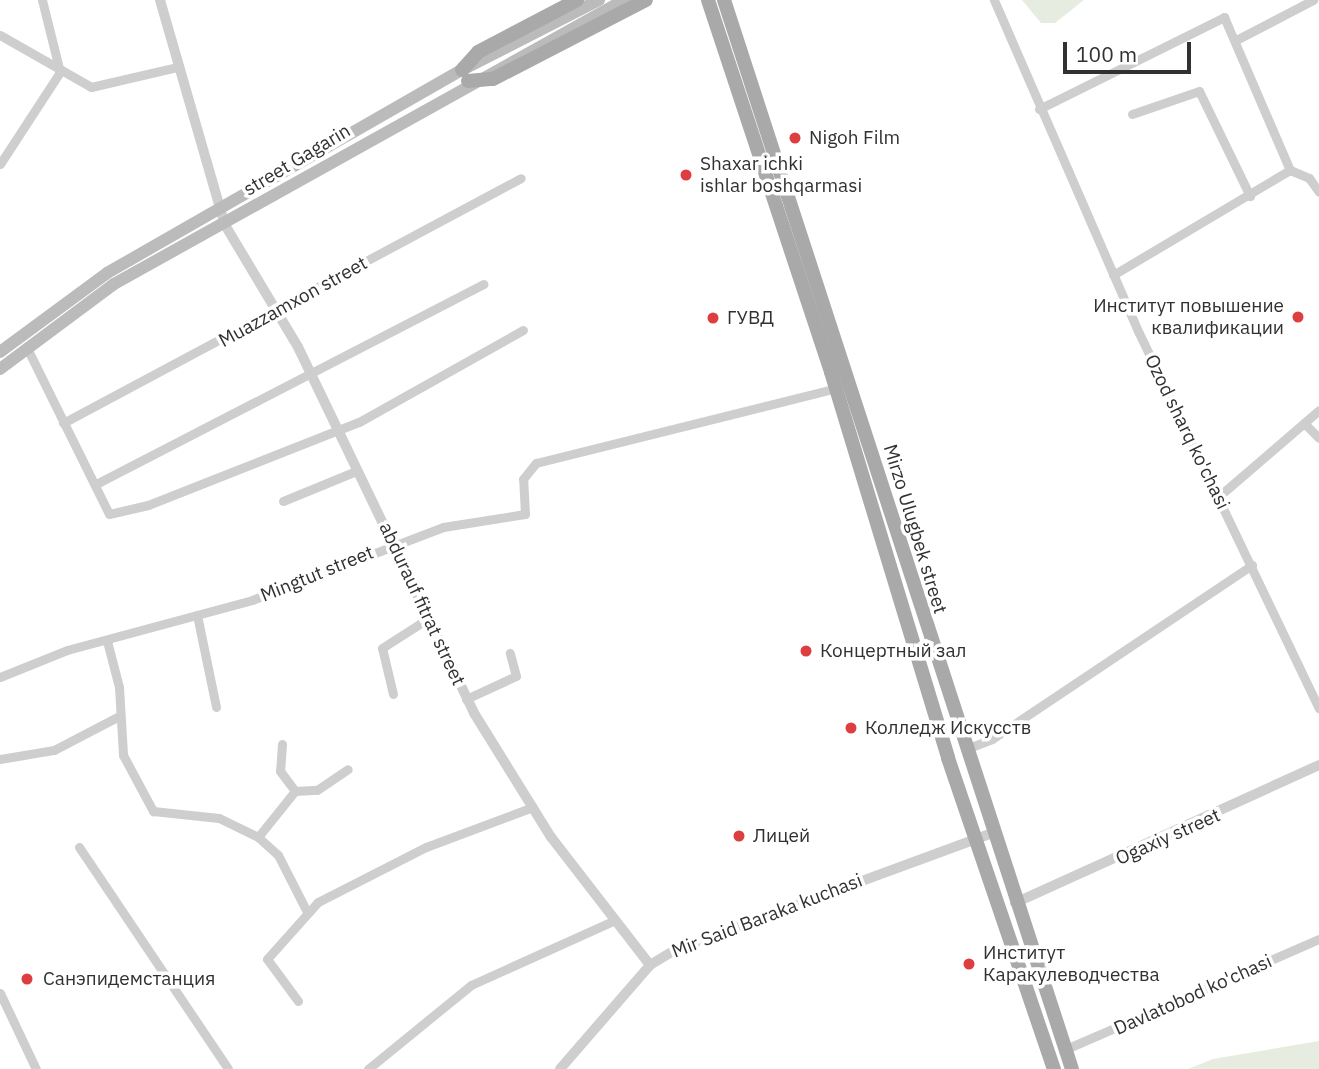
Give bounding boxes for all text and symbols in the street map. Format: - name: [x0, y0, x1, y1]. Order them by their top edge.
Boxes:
- scale bar: [1067, 28, 1195, 72]
- text: 100 m: [1076, 40, 1137, 68]
- street label: street Gagarin: [239, 119, 355, 201]
- place label: Nigoh Film: [809, 127, 900, 149]
- marker: Nigoh Film: [787, 130, 803, 146]
- place label: Shaxar ichki ishlar boshqarmasi: [700, 153, 862, 197]
- marker: Shaxar ichki ishlar boshqarmasi: [678, 167, 694, 183]
- street label: Muazzamxon street: [215, 252, 371, 352]
- place label: Институт повышение квалификации: [1093, 295, 1284, 339]
- place label: ГУВД: [727, 307, 774, 329]
- marker: Институт повышение квалификации: [1290, 309, 1306, 325]
- marker: ГУВД: [705, 310, 721, 326]
- street label: Ozod sharq ko'chasi: [1140, 351, 1234, 513]
- street label: Mirzo Ulugbek street: [878, 442, 952, 616]
- street label: abdurauf fitrat street: [374, 519, 470, 689]
- street label: Mingtut street: [257, 541, 377, 607]
- place label: Концертный зал: [820, 640, 967, 662]
- marker: Концертный зал: [798, 643, 814, 659]
- place label: Колледж Искусств: [865, 717, 1031, 739]
- marker: Колледж Искусств: [843, 720, 859, 736]
- street label: Ogaxiy street: [1112, 804, 1224, 870]
- place label: Лицей: [753, 825, 810, 847]
- marker: Лицей: [731, 828, 747, 844]
- street label: Mir Said Baraka kuchasi: [668, 869, 866, 963]
- place label: Институт Каракулеводчества: [983, 942, 1160, 986]
- street label: Davlatobod ko'chasi: [1110, 950, 1276, 1040]
- marker: Институт Каракулеводчества: [961, 956, 977, 972]
- place label: Санэпидемстанция: [43, 968, 215, 990]
- marker: Санэпидемстанция: [17, 969, 37, 989]

